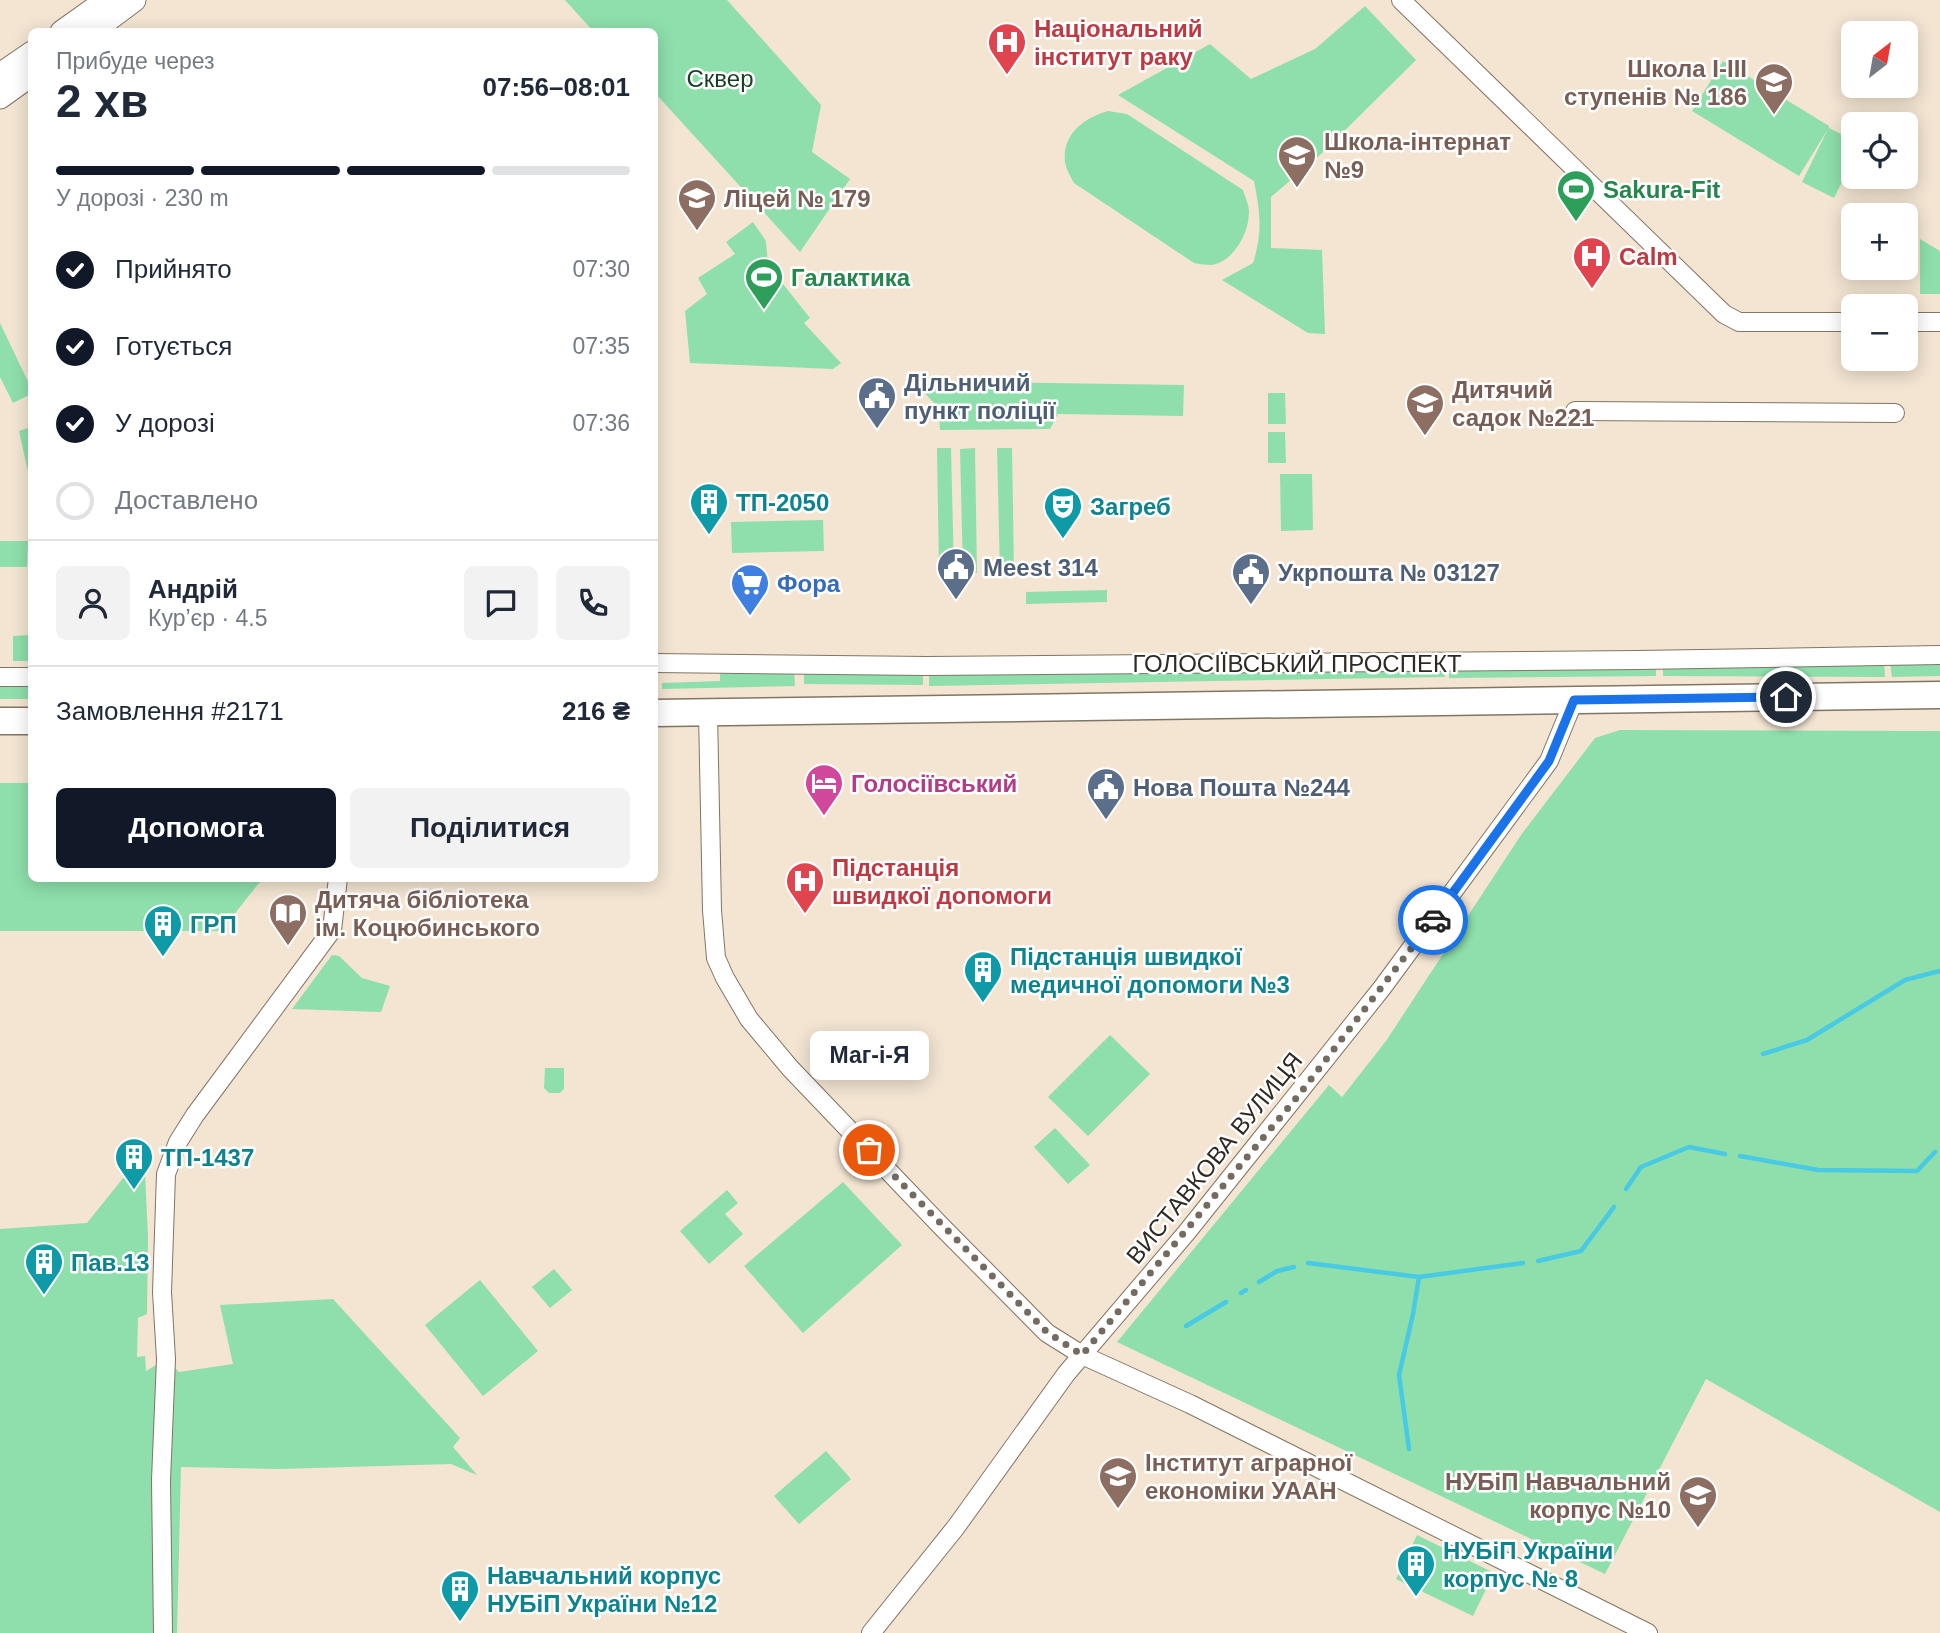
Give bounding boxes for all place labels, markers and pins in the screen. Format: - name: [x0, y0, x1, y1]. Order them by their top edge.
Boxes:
- place label: Національний інститут раку: [1034, 15, 1203, 70]
- hospital icon: Національний інститут раку: [986, 21, 1028, 76]
- place label: Школа І-ІІІ ступенів № 186: [1564, 55, 1747, 110]
- school or university icon: Школа І-ІІІ ступенів № 186: [1753, 61, 1795, 116]
- place label: Школа-інтернат №9: [1324, 128, 1511, 183]
- school or university icon: Школа-інтернат №9: [1276, 134, 1318, 189]
- sports icon: Sakura-Fit: [1555, 168, 1597, 223]
- place label: Sakura-Fit: [1603, 176, 1720, 203]
- school or university icon: Ліцей № 179: [676, 177, 718, 232]
- place label: Ліцей № 179: [724, 185, 871, 212]
- hospital icon: Calm: [1571, 235, 1613, 290]
- place label: Calm: [1619, 243, 1678, 270]
- sports icon: Галактика: [743, 256, 785, 311]
- place label: Галактика: [791, 264, 911, 291]
- place label: Дільничий пункт поліції: [904, 369, 1057, 424]
- public building icon: Дільничий пункт поліції: [856, 375, 898, 430]
- place label: Дитячий садок №221: [1452, 376, 1594, 431]
- school or university icon: Дитячий садок №221: [1404, 382, 1446, 437]
- building icon: ТП-2050: [688, 481, 730, 536]
- theatre icon: Загреб: [1042, 485, 1084, 540]
- place label: ТП-2050: [736, 489, 829, 516]
- place label: Загреб: [1090, 493, 1171, 520]
- public building icon: Meest 314: [935, 546, 977, 601]
- public building icon: Укрпошта № 03127: [1230, 551, 1272, 606]
- place label: Meest 314: [983, 554, 1098, 581]
- place label: Укрпошта № 03127: [1278, 559, 1500, 586]
- supermarket icon: Фора: [729, 562, 771, 617]
- place label: Фора: [777, 570, 841, 597]
- pin: [1756, 667, 1816, 727]
- hotel icon: Голосіївський: [803, 762, 845, 817]
- public building icon: Нова Пошта №244: [1085, 766, 1127, 821]
- place label: Голосіївський: [851, 770, 1017, 797]
- place label: Нова Пошта №244: [1133, 774, 1351, 801]
- place label: Підстанція швидкої допомоги: [832, 854, 1052, 909]
- hospital icon: Підстанція швидкої допомоги: [784, 860, 826, 915]
- place label: Дитяча бібліотека ім. Коцюбинського: [315, 886, 540, 941]
- library icon: Дитяча бібліотека ім. Коцюбинського: [267, 892, 309, 947]
- building icon: ГРП: [142, 903, 184, 958]
- place label: ГРП: [190, 911, 237, 938]
- place label: Підстанція швидкої медичної допомоги №3: [1010, 943, 1290, 998]
- building icon: Підстанція швидкої медичної допомоги №3: [962, 949, 1004, 1004]
- callout: Маг-і-Я: [810, 1031, 928, 1080]
- pin: [839, 1120, 899, 1180]
- building icon: ТП-1437: [113, 1136, 155, 1191]
- place label: ТП-1437: [161, 1144, 254, 1171]
- building icon: Пав.13: [23, 1241, 65, 1296]
- place label: Пав.13: [71, 1249, 150, 1276]
- place label: Інститут аграрної економіки УААН: [1145, 1449, 1354, 1504]
- school or university icon: Інститут аграрної економіки УААН: [1097, 1455, 1139, 1510]
- place label: НУБіП Навчальний корпус №10: [1445, 1468, 1671, 1523]
- school or university icon: НУБіП Навчальний корпус №10: [1677, 1474, 1719, 1529]
- place label: НУБіП України корпус № 8: [1443, 1537, 1613, 1592]
- building icon: НУБіП України корпус № 8: [1395, 1543, 1437, 1598]
- place label: Навчальний корпус НУБіП України №12: [487, 1562, 721, 1617]
- building icon: Навчальний корпус НУБіП України №12: [439, 1568, 481, 1623]

